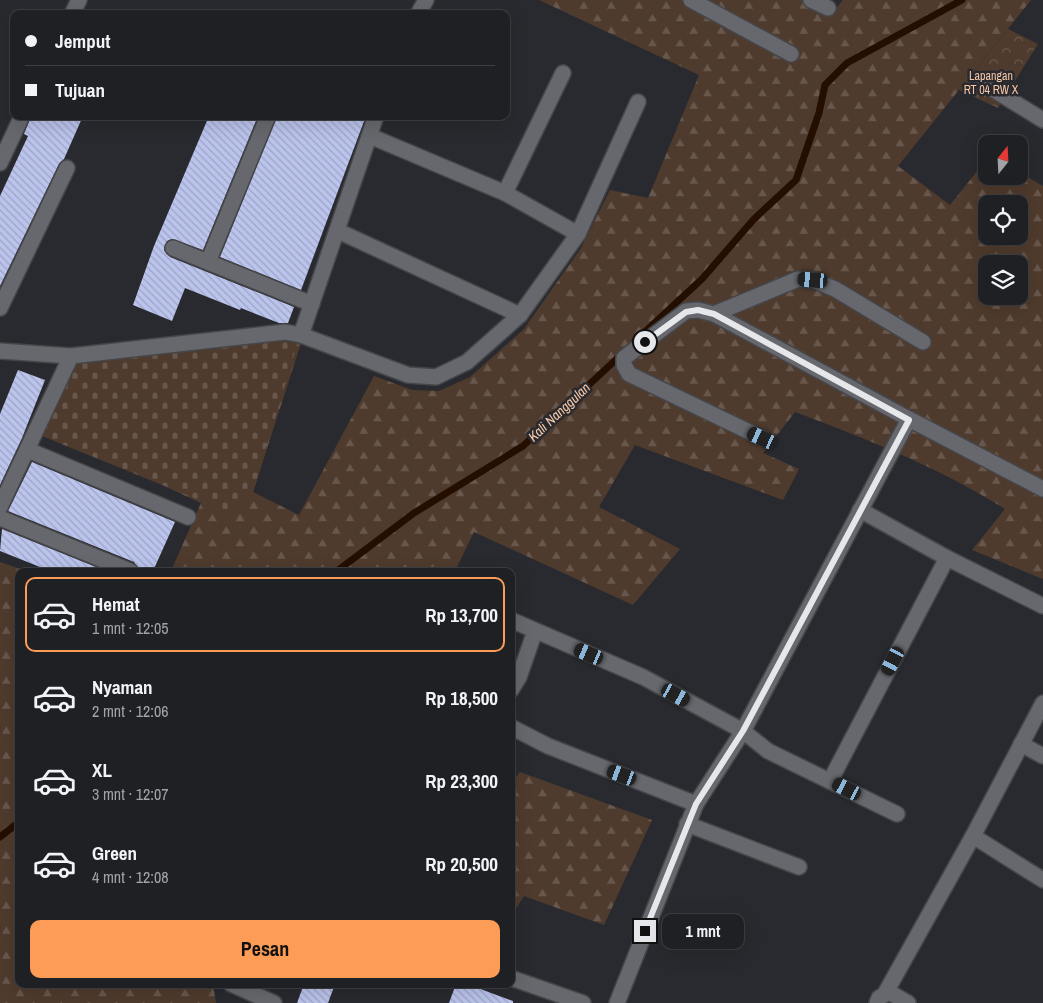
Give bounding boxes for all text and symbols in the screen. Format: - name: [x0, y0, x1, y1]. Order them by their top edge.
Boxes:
- text: Jemput: [55, 28, 110, 54]
- park label: Lapangan RT 04 RW X: [964, 68, 1019, 98]
- text: Tujuan: [55, 77, 105, 103]
- north arrow: [978, 135, 1028, 185]
- map controls: [978, 135, 1028, 305]
- button: locate: [978, 195, 1028, 245]
- button: layers: [978, 255, 1028, 305]
- car: [797, 271, 828, 289]
- route start: [634, 331, 656, 353]
- water label: Kali Nanggulan: [524, 379, 594, 445]
- car: [745, 425, 778, 451]
- text: Hemat: [92, 591, 140, 617]
- icon: car: [32, 592, 77, 637]
- text: Rp 13,700: [425, 602, 498, 628]
- text: 1 mnt · 12:05: [92, 617, 169, 639]
- car: [572, 641, 605, 667]
- car: [879, 644, 906, 678]
- text: Nyaman: [92, 674, 153, 700]
- icon: car: [32, 675, 77, 720]
- car: [659, 681, 692, 709]
- text: Rp 18,500: [425, 685, 498, 711]
- text: 2 mnt · 12:06: [92, 700, 169, 722]
- text: XL: [92, 757, 112, 783]
- icon: car: [32, 758, 77, 803]
- car: [605, 763, 638, 787]
- text: Rp 23,300: [425, 768, 498, 794]
- car: [830, 776, 863, 802]
- text: 3 mnt · 12:07: [92, 783, 169, 805]
- text: Green: [92, 840, 137, 866]
- icon: car: [32, 841, 77, 886]
- text: Rp 20,500: [425, 851, 498, 877]
- text: 4 mnt · 12:08: [92, 866, 169, 888]
- callout: 1 mnt: [662, 914, 745, 948]
- button: Pesan: [30, 920, 500, 978]
- route end: [634, 920, 656, 942]
- text: 1 mnt: [686, 920, 721, 942]

